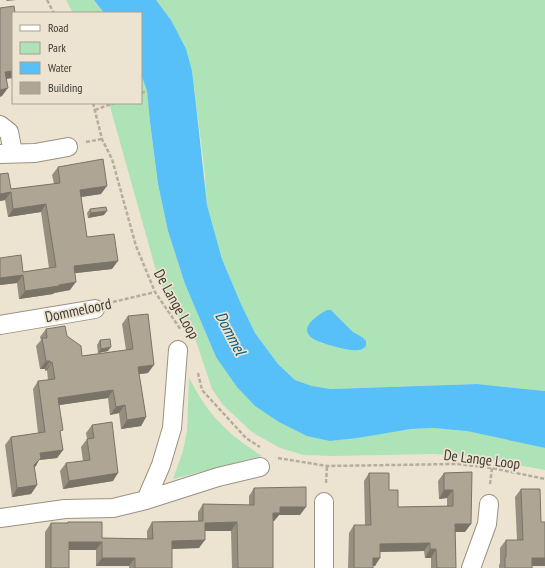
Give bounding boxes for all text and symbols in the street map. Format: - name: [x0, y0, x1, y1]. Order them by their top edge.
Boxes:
- legend: [12, 12, 142, 104]
- text: Road: [48, 20, 68, 35]
- text: Park: [48, 40, 66, 55]
- text: Water: [48, 60, 73, 75]
- text: Building: [48, 80, 83, 95]
- street label: De Lange Loop: [150, 266, 204, 342]
- street label: Dommeloord: [43, 294, 113, 326]
- water label: Dommel: [211, 308, 251, 359]
- street label: De Lange Loop: [443, 445, 521, 473]

